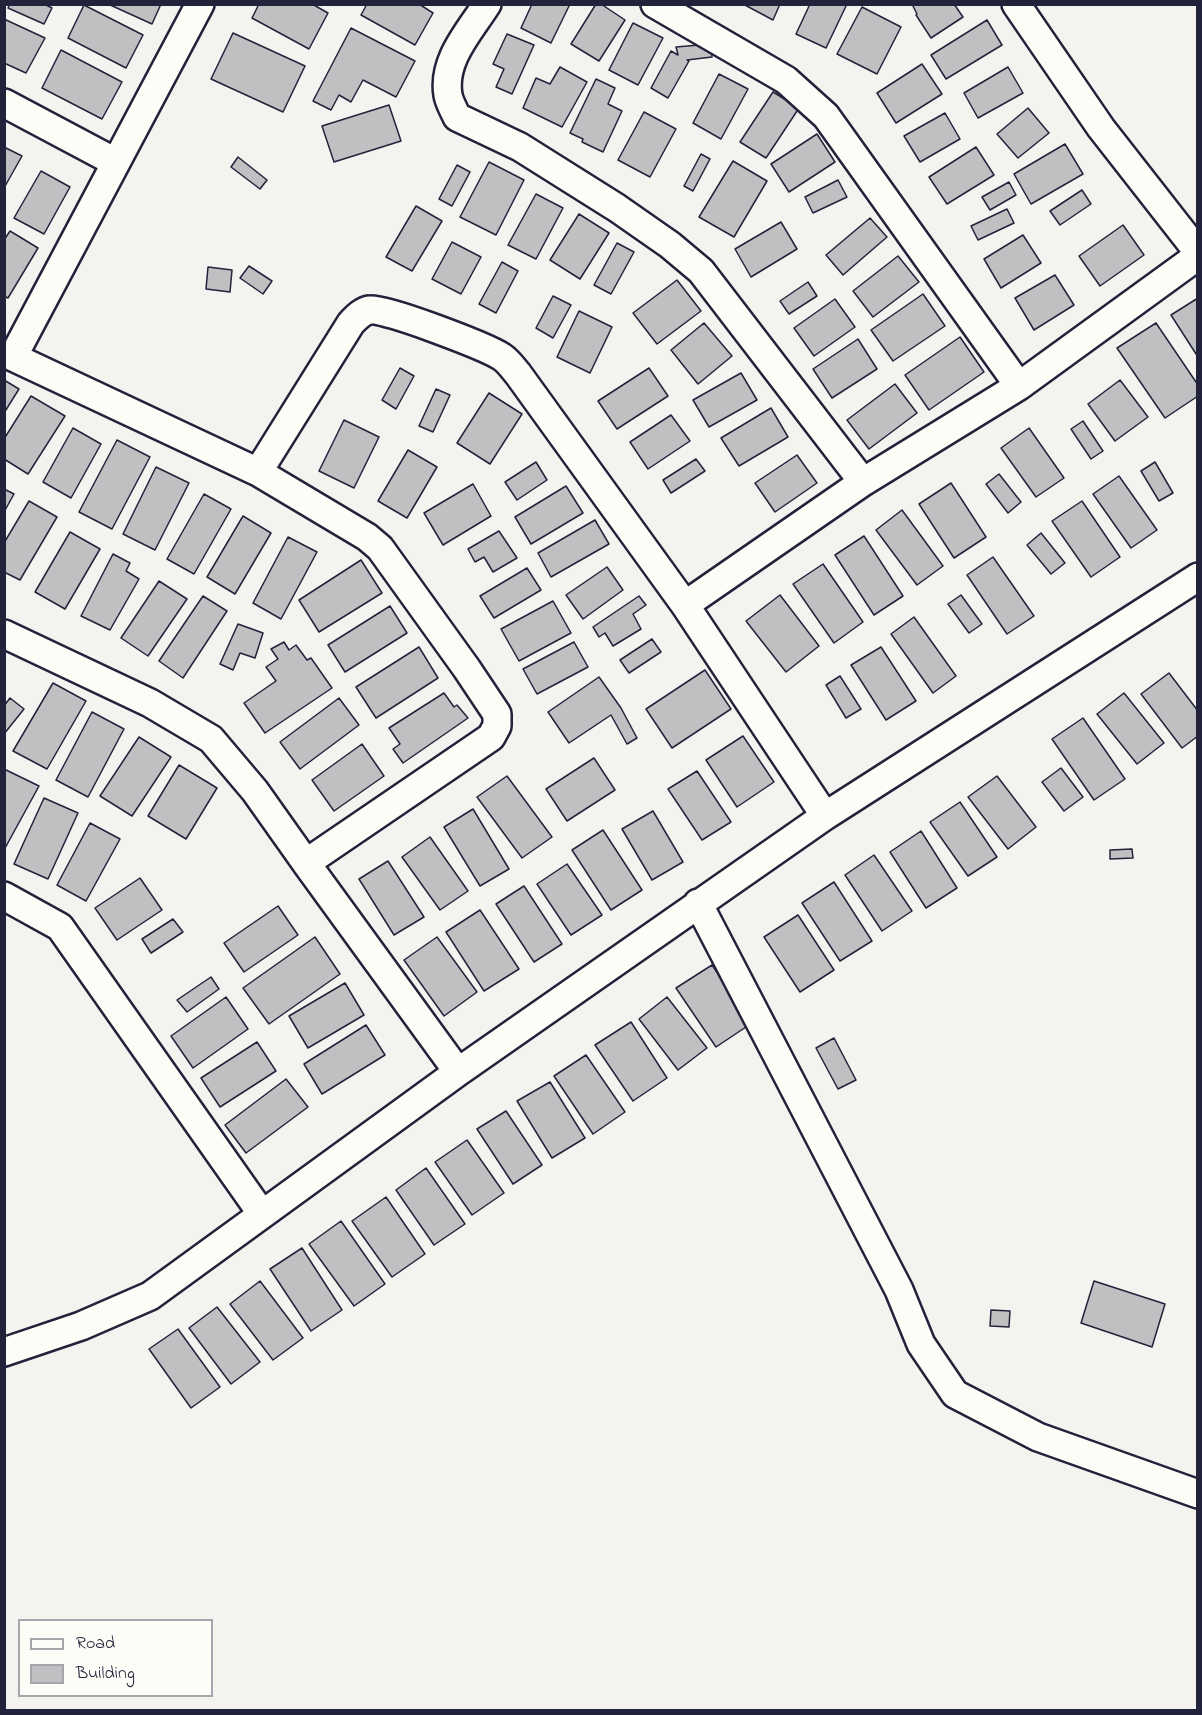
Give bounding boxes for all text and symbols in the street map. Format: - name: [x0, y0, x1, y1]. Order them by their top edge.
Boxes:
- legend: [18, 1619, 213, 1697]
- text: Road: [76, 1631, 115, 1657]
- text: Building: [76, 1661, 135, 1687]

